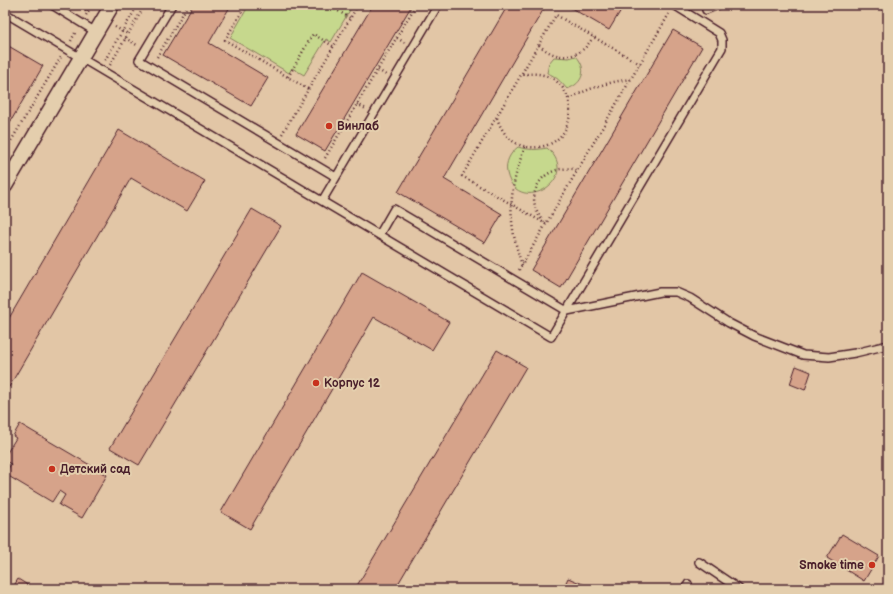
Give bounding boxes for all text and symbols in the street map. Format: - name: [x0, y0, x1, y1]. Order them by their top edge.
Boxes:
- place label: Винлаб: [337, 119, 379, 134]
- marker: Винлаб: [324, 121, 334, 131]
- place label: Корпус 12: [324, 376, 381, 391]
- marker: Корпус 12: [311, 378, 321, 388]
- place label: Детский сад: [60, 462, 131, 477]
- marker: Детский сад: [47, 464, 57, 474]
- place label: Smoke time: [799, 558, 864, 573]
- marker: Smoke time: [867, 560, 877, 570]

